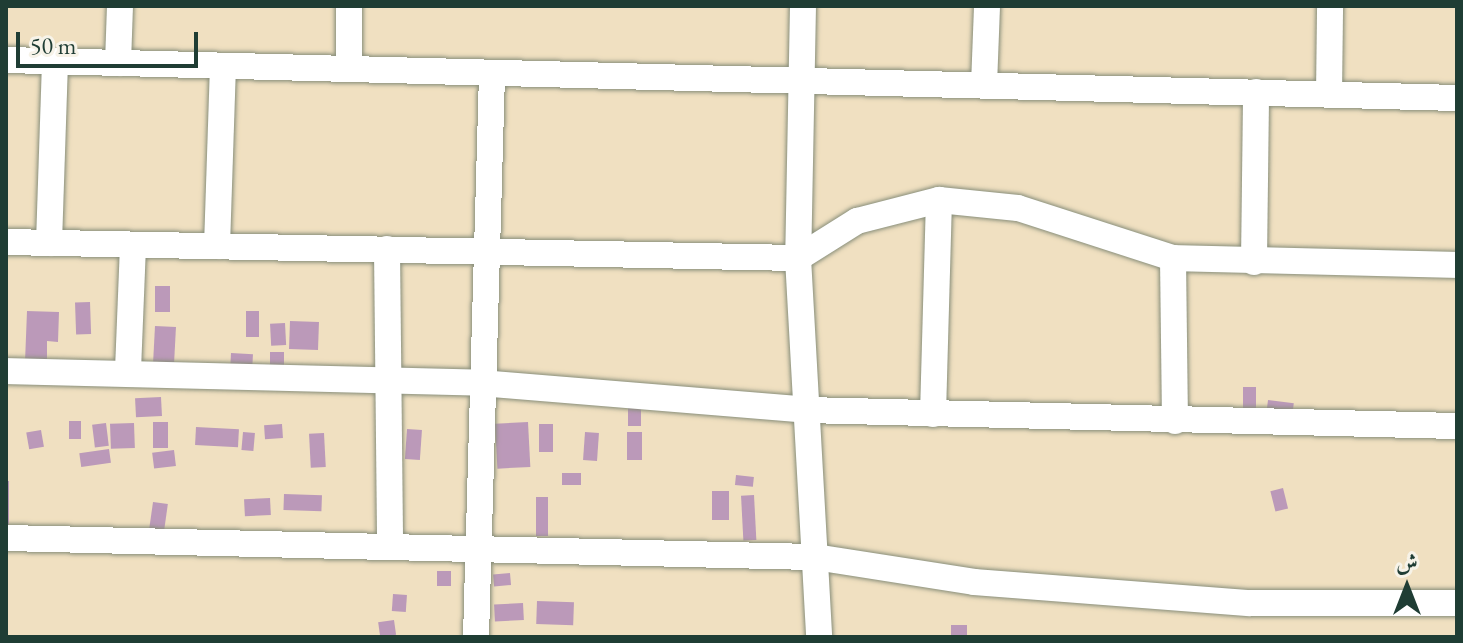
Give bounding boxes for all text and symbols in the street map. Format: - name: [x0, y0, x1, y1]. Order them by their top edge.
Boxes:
- scale bar: [20, 16, 202, 66]
- text: 50 m: [30, 30, 77, 61]
- north arrow: [1367, 547, 1447, 627]
- text: ش: [1396, 548, 1418, 577]

